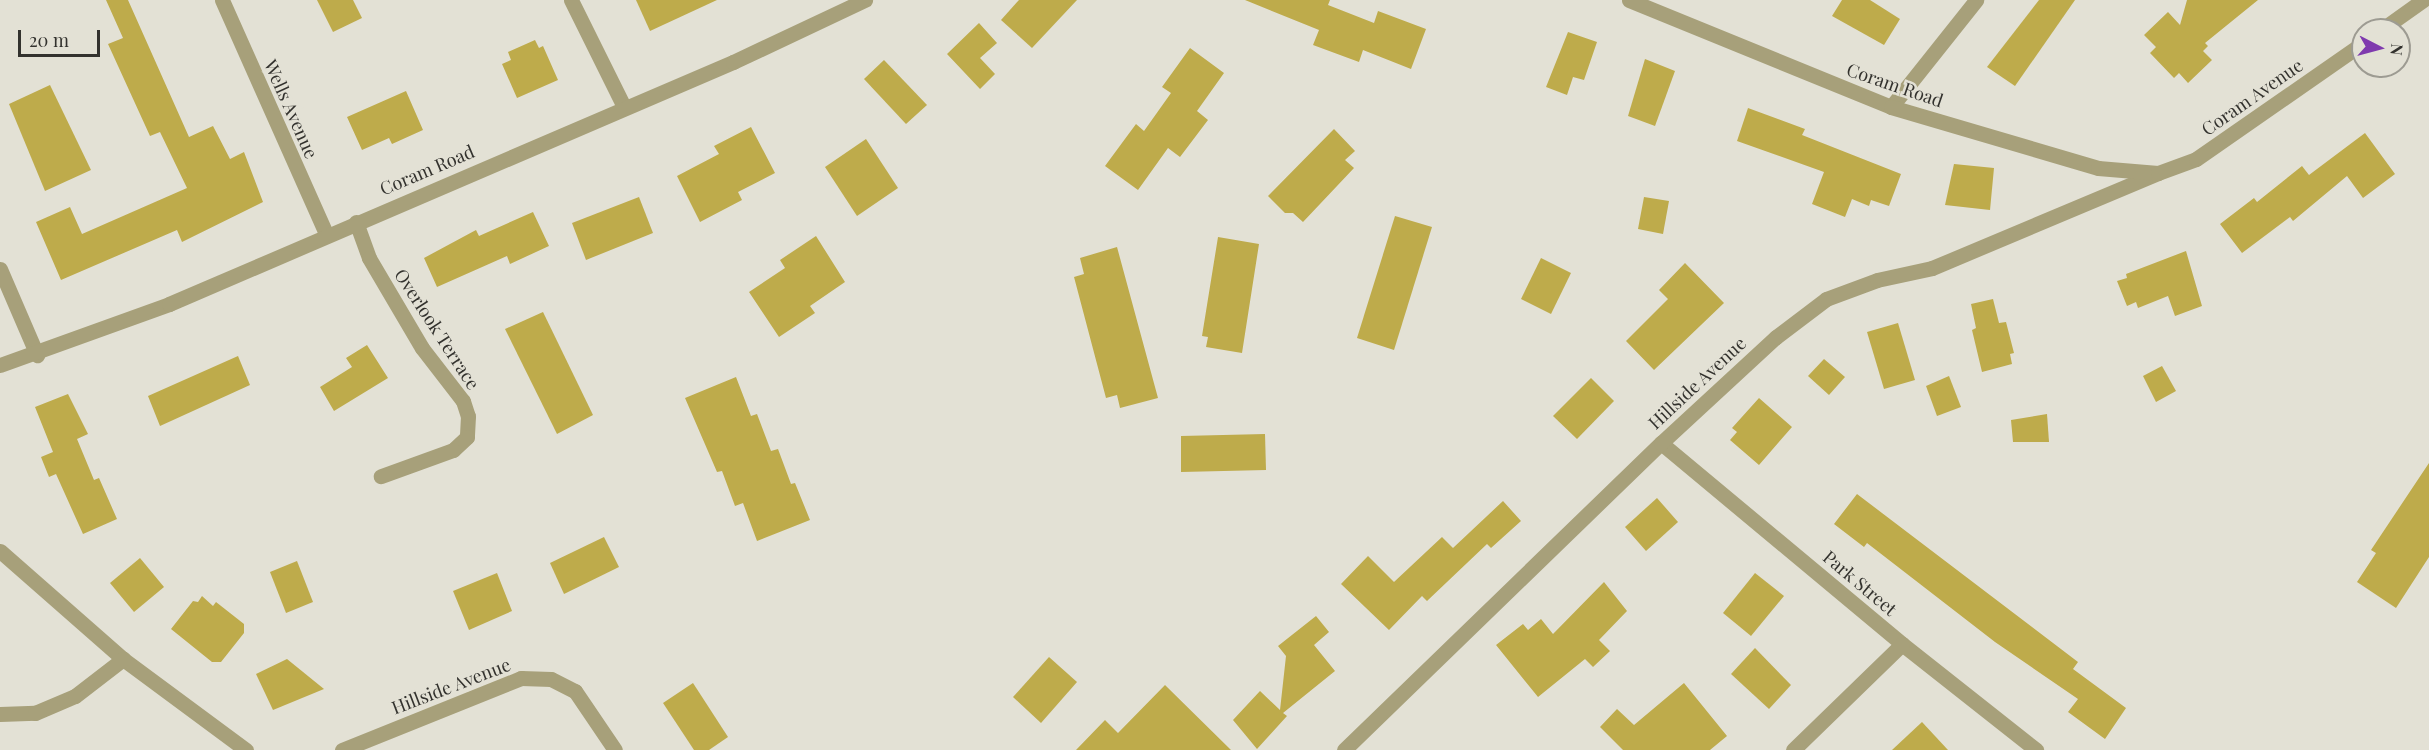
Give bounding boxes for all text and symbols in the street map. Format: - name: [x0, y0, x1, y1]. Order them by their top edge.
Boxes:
- scale bar: [21, 18, 104, 56]
- north arrow: [2351, 18, 2411, 78]
- text: 20 m: [29, 28, 69, 52]
- text: N: [2386, 43, 2408, 57]
- street label: Coram Avenue: [2197, 54, 2307, 140]
- street label: Wells Avenue: [259, 56, 323, 162]
- street label: Coram Road: [1844, 58, 1946, 112]
- street label: Coram Road: [376, 140, 478, 200]
- street label: Overlook Terrace: [390, 264, 484, 394]
- street label: Hillside Avenue: [1644, 332, 1750, 434]
- street label: Park Street: [1819, 546, 1901, 620]
- street label: Hillside Avenue: [388, 653, 514, 719]

